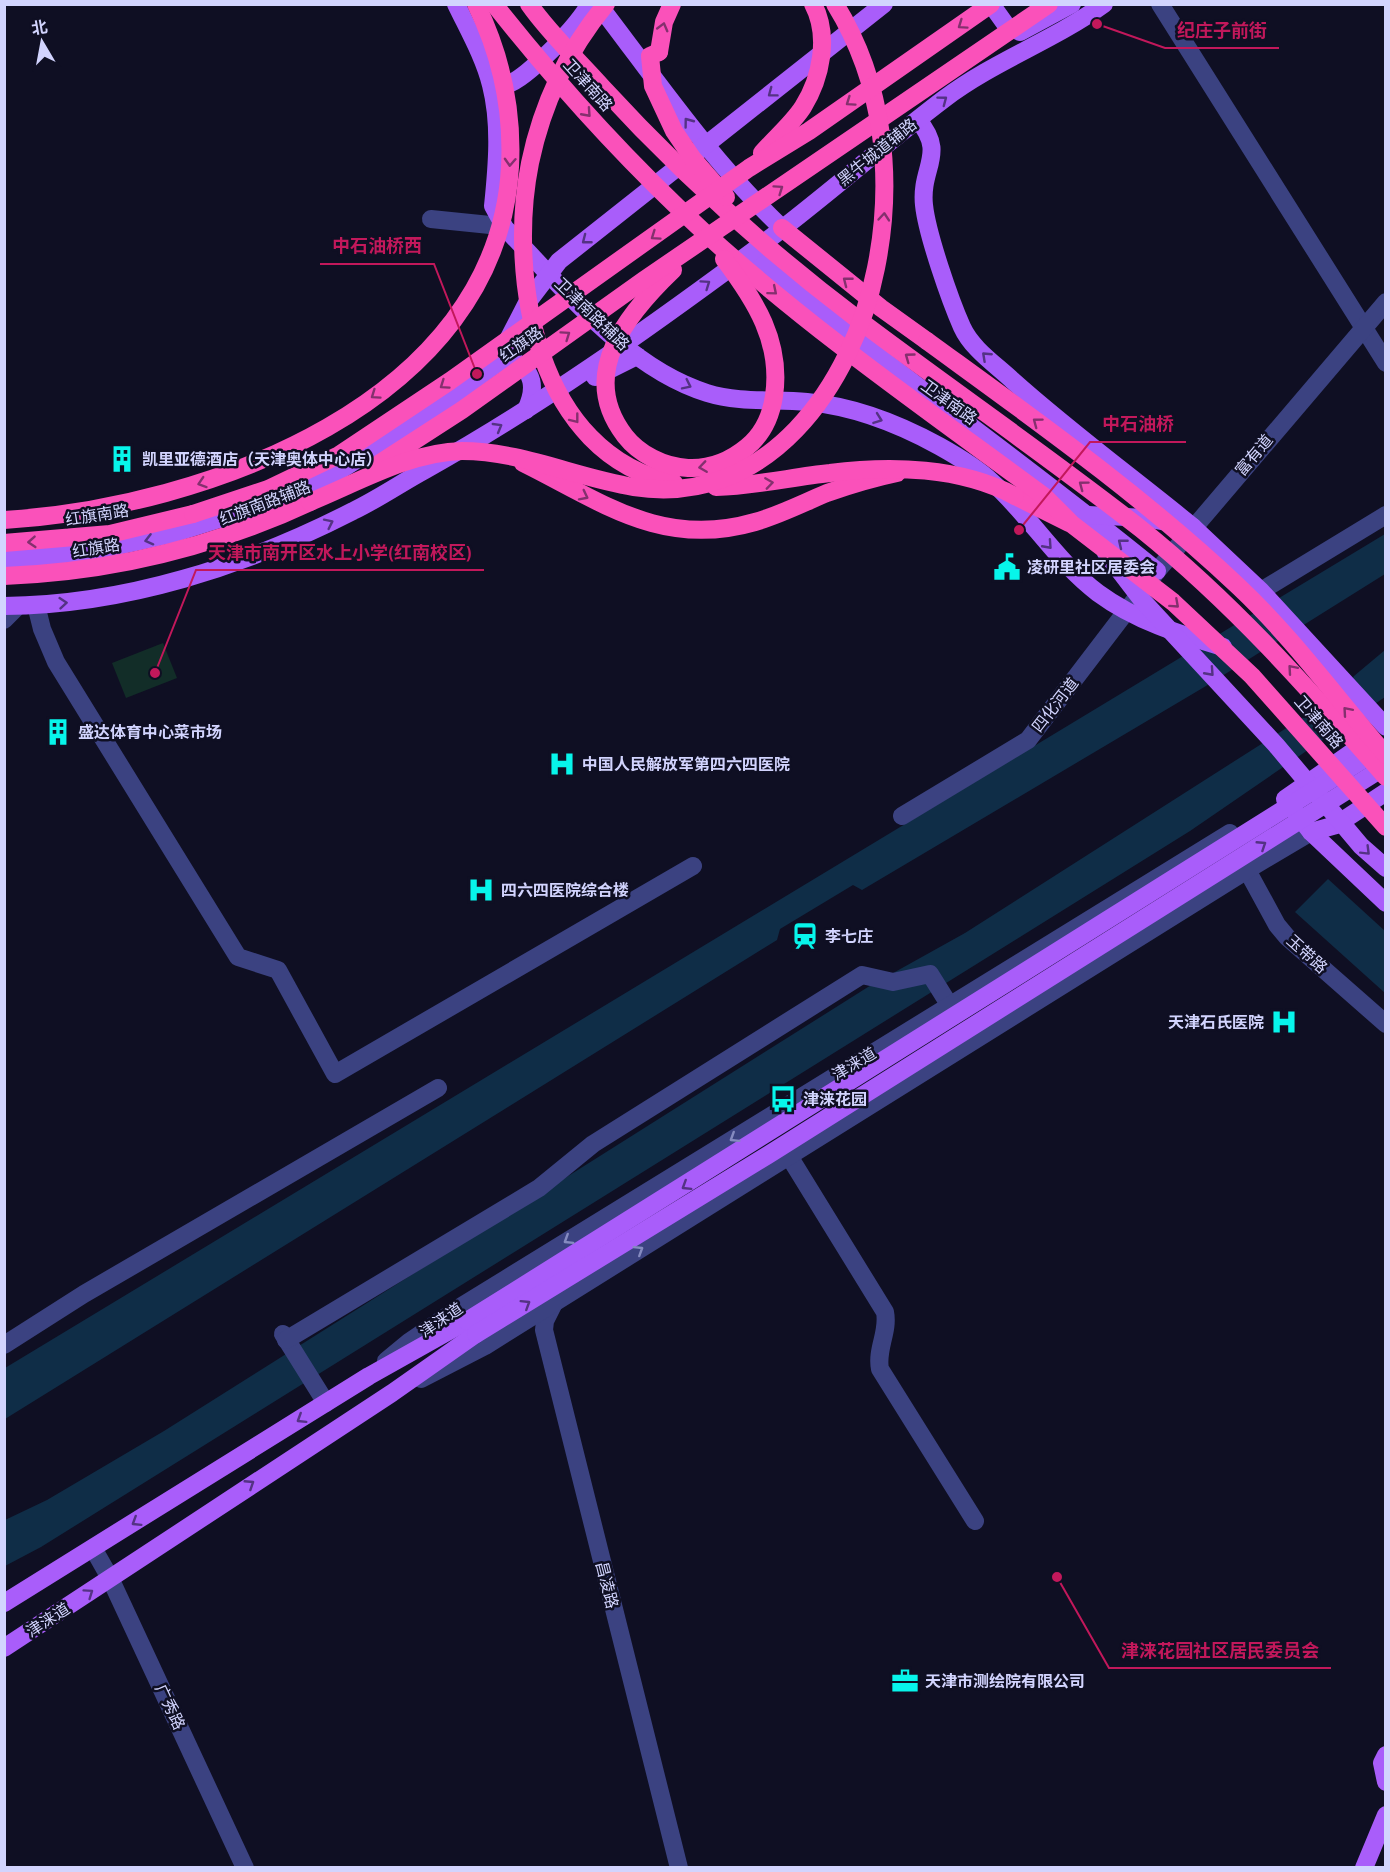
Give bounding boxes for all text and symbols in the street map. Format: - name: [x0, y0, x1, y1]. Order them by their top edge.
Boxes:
- north arrow: [12, 12, 72, 72]
- callout: 纪庄子前街: [1165, 12, 1279, 48]
- text: 北: [30, 17, 49, 38]
- one-way arrow: [958, 18, 969, 29]
- text: 纪庄子前街: [1177, 20, 1267, 42]
- one-way arrow: [656, 22, 669, 32]
- street label: 卫津南路: [560, 55, 616, 115]
- one-way arrow: [767, 85, 778, 96]
- one-way arrow: [846, 95, 857, 106]
- one-way arrow: [936, 97, 947, 108]
- one-way arrow: [580, 106, 591, 116]
- street label: 黑牛城道辅路: [834, 114, 920, 190]
- one-way arrow: [684, 118, 695, 129]
- one-way arrow: [503, 158, 516, 167]
- one-way arrow: [772, 185, 783, 196]
- one-way arrow: [877, 212, 890, 221]
- callout: 中石油桥西: [320, 228, 434, 264]
- one-way arrow: [650, 229, 661, 240]
- one-way arrow: [582, 232, 593, 243]
- text: 中石油桥西: [332, 235, 422, 257]
- street label: 卫津南路辅路: [551, 274, 633, 354]
- one-way arrow: [842, 278, 853, 289]
- one-way arrow: [699, 280, 710, 291]
- one-way arrow: [766, 284, 777, 295]
- street label: 红旗路: [496, 322, 546, 366]
- one-way arrow: [560, 331, 571, 342]
- one-way arrow: [982, 352, 993, 363]
- one-way arrow: [905, 353, 916, 364]
- street label: 卫津南路: [918, 376, 980, 428]
- one-way arrow: [440, 378, 451, 389]
- one-way arrow: [681, 378, 692, 389]
- one-way arrow: [371, 388, 382, 399]
- callout: 中石油桥: [1090, 406, 1186, 442]
- one-way arrow: [872, 411, 882, 424]
- one-way arrow: [567, 412, 578, 423]
- text: 中石油桥: [1102, 413, 1174, 435]
- one-way arrow: [1032, 418, 1043, 429]
- one-way arrow: [492, 422, 502, 434]
- street label: 富有道: [1231, 431, 1277, 479]
- building icon: 凯里亚德酒店（天津奥体中心店）: [107, 444, 137, 474]
- place label: 凯里亚德酒店（天津奥体中心店）: [142, 450, 382, 469]
- one-way arrow: [698, 460, 707, 472]
- one-way arrow: [197, 476, 208, 489]
- street label: 红旗南路辅路: [217, 477, 313, 529]
- one-way arrow: [764, 477, 774, 489]
- one-way arrow: [1079, 481, 1090, 492]
- one-way arrow: [577, 488, 588, 500]
- street label: 红旗南路: [64, 501, 130, 529]
- one-way arrow: [322, 519, 333, 531]
- one-way arrow: [144, 533, 155, 545]
- callout: 天津市南开区水上小学(红南校区): [196, 534, 484, 570]
- one-way arrow: [28, 535, 37, 548]
- street label: 红旗路: [71, 535, 121, 561]
- one-way arrow: [1041, 538, 1052, 549]
- one-way arrow: [1118, 539, 1129, 550]
- text: 天津市南开区水上小学(红南校区): [208, 542, 472, 564]
- public building icon: 凌研里社区居委会: [992, 552, 1022, 582]
- place label: 凌研里社区居委会: [1027, 558, 1155, 577]
- one-way arrow: [58, 597, 67, 610]
- one-way arrow: [1168, 597, 1179, 608]
- one-way arrow: [1203, 665, 1214, 676]
- one-way arrow: [1288, 665, 1299, 676]
- street label: 四化河道: [1028, 674, 1082, 736]
- street label: 卫津南路: [1291, 692, 1347, 752]
- one-way arrow: [1344, 707, 1355, 718]
- building icon: 盛达体育中心菜市场: [43, 717, 73, 747]
- place label: 盛达体育中心菜市场: [78, 723, 222, 742]
- hospital icon: 中国人民解放军第四六四医院: [547, 749, 577, 779]
- place label: 中国人民解放军第四六四医院: [582, 755, 790, 774]
- one-way arrow: [1256, 840, 1266, 852]
- one-way arrow: [1359, 844, 1369, 855]
- hospital icon: 四六四医院综合楼: [466, 875, 496, 905]
- place label: 四六四医院综合楼: [501, 881, 629, 900]
- station icon: 李七庄: [790, 921, 820, 951]
- place label: 李七庄: [825, 927, 873, 946]
- street label: 玉带路: [1283, 931, 1331, 977]
- hospital icon: 天津石氏医院: [1269, 1007, 1299, 1037]
- place label: 天津石氏医院: [1168, 1013, 1264, 1032]
- street label: 津涞道: [829, 1043, 879, 1085]
- bus stop icon: 津涞花园: [768, 1084, 798, 1114]
- place label: 津涞花园: [803, 1090, 867, 1109]
- one-way arrow: [730, 1130, 740, 1142]
- one-way arrow: [682, 1178, 692, 1190]
- one-way arrow: [564, 1233, 574, 1245]
- one-way arrow: [633, 1246, 644, 1257]
- street label: 津涞道: [416, 1299, 466, 1341]
- one-way arrow: [520, 1299, 530, 1311]
- one-way arrow: [297, 1411, 307, 1423]
- one-way arrow: [244, 1480, 254, 1492]
- one-way arrow: [132, 1514, 142, 1526]
- street label: 昌凌路: [592, 1559, 622, 1611]
- one-way arrow: [82, 1590, 93, 1601]
- street label: 津涞道: [23, 1599, 73, 1641]
- callout: 津涞花园社区居民委员会: [1109, 1632, 1331, 1668]
- text: 津涞花园社区居民委员会: [1121, 1640, 1319, 1662]
- office icon: 天津市测绘院有限公司: [890, 1666, 920, 1696]
- place label: 天津市测绘院有限公司: [925, 1672, 1085, 1691]
- street label: 广秀路: [151, 1681, 189, 1733]

